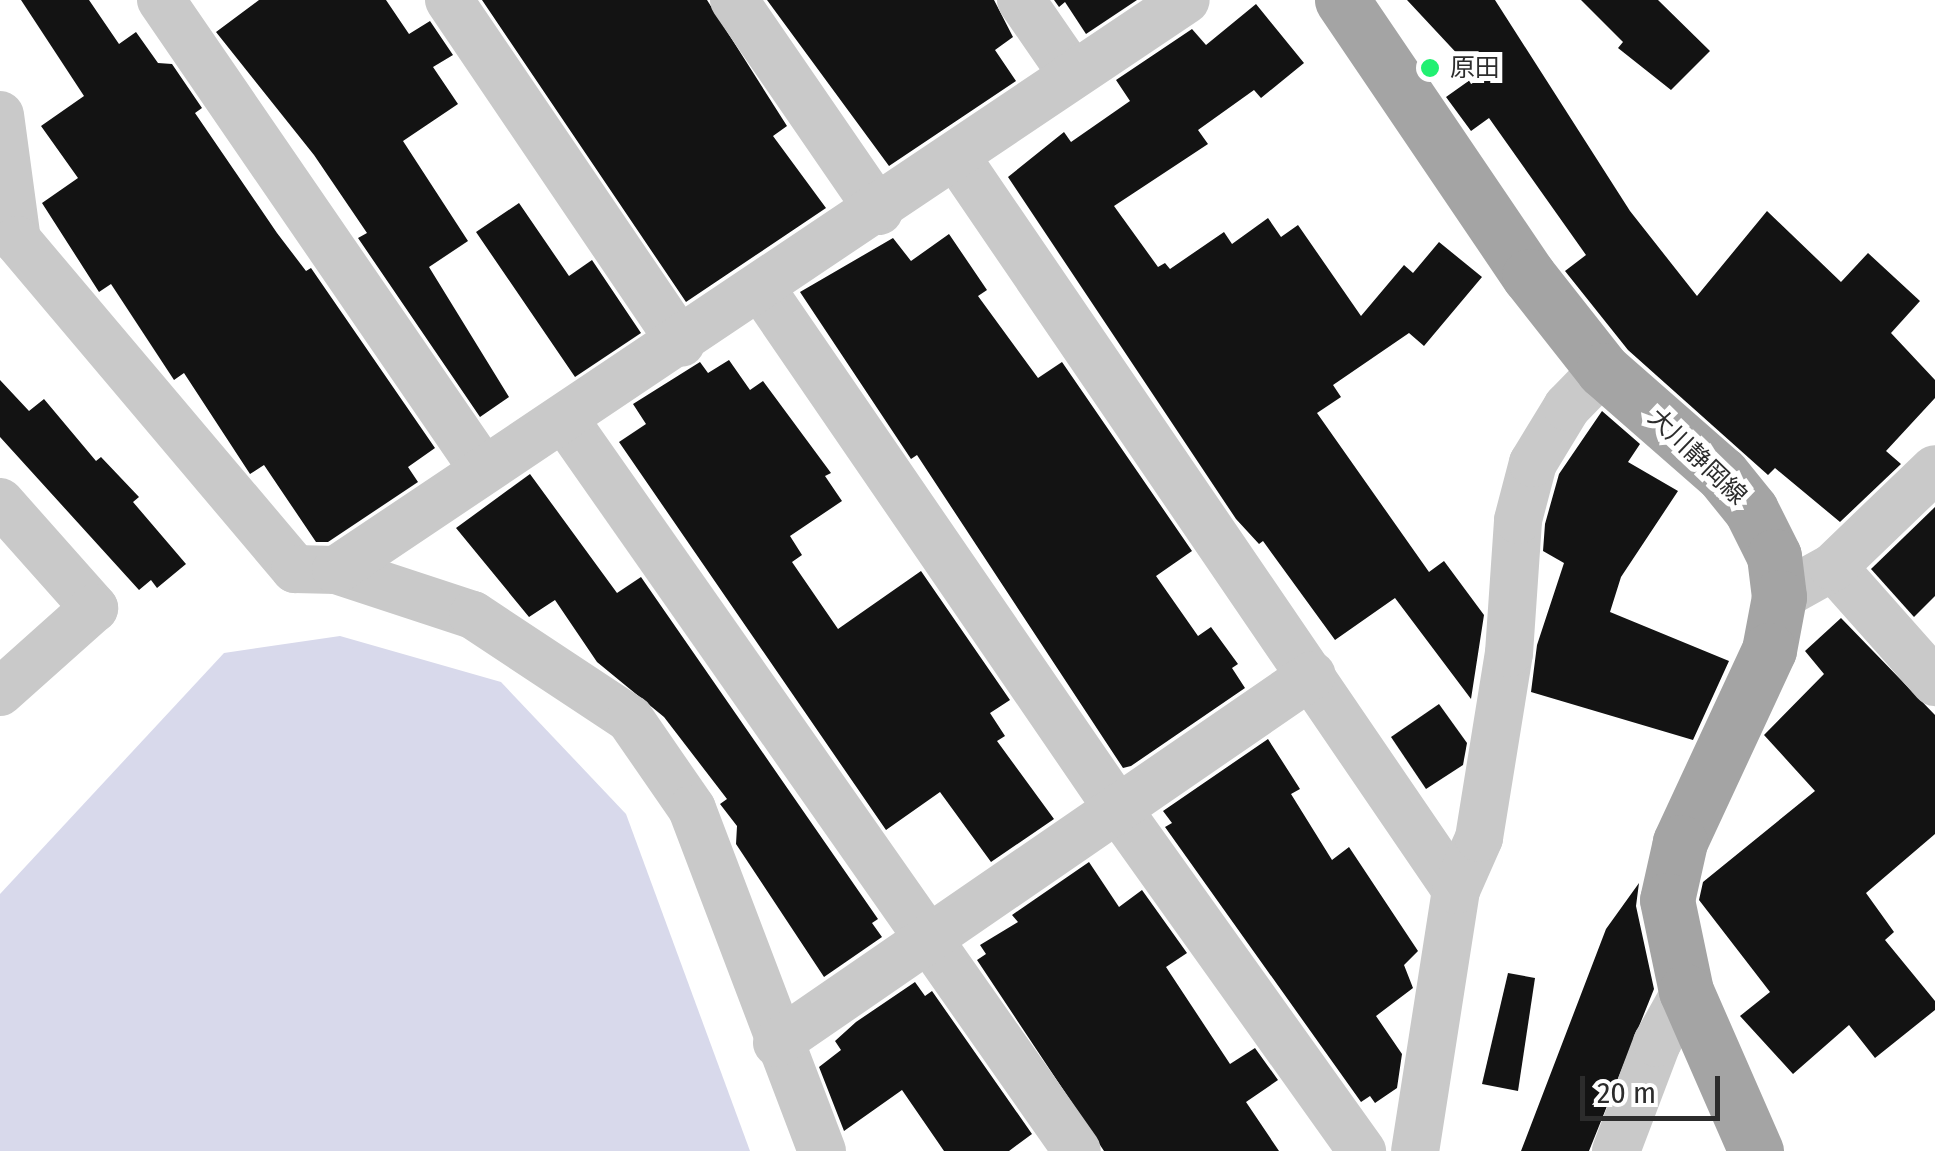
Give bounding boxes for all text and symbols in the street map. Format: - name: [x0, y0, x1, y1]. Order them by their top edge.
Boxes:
- place label: 原田: [1450, 53, 1500, 83]
- marker: 原田: [1419, 57, 1441, 79]
- street label: 大川静岡線: [1642, 403, 1752, 511]
- scale bar: [1585, 1056, 1725, 1118]
- text: 20 m: [1597, 1075, 1656, 1111]

